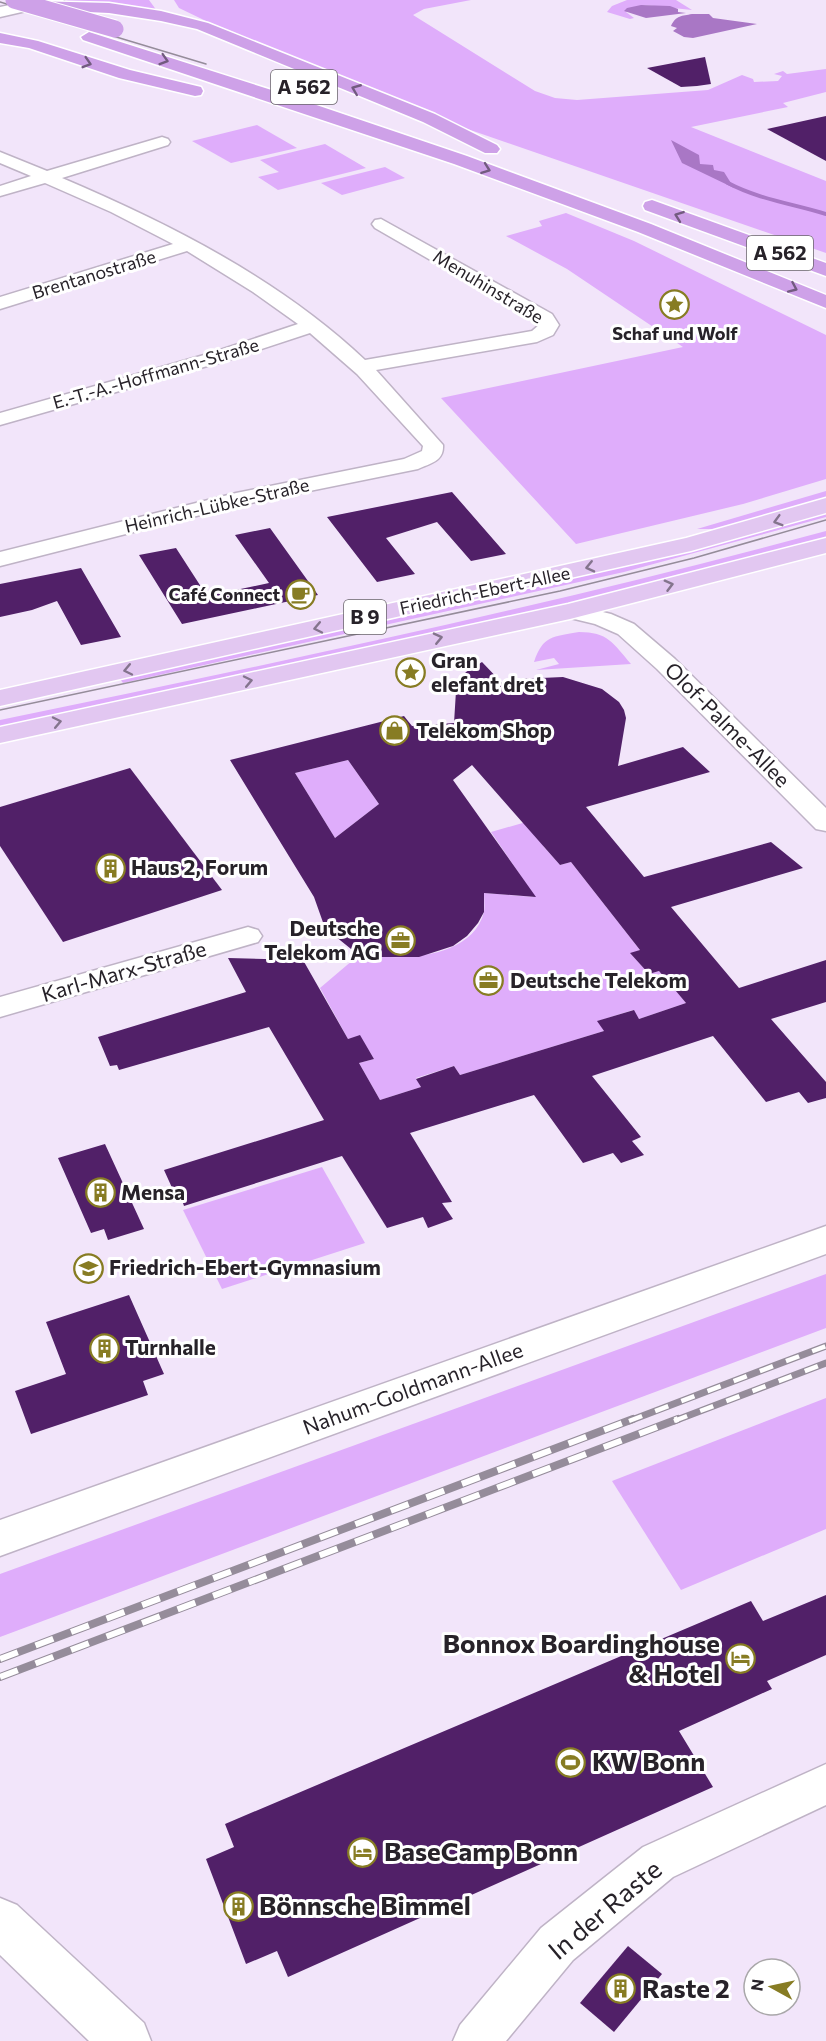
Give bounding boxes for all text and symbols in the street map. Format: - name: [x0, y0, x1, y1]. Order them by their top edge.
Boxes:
- one-way arrow: [158, 53, 169, 65]
- one-way arrow: [81, 56, 92, 68]
- road number: A 562: [271, 70, 337, 104]
- one-way arrow: [351, 84, 362, 96]
- one-way arrow: [480, 162, 491, 175]
- one-way arrow: [674, 210, 684, 223]
- road number: A 562: [747, 236, 813, 270]
- street label: Brentanostraße: [29, 245, 158, 303]
- street label: Menuhinstraße: [429, 245, 548, 328]
- one-way arrow: [786, 280, 797, 292]
- place icon: Schaf und Wolf: [659, 289, 691, 321]
- place label: Schaf und Wolf: [612, 322, 738, 344]
- street label: E.-T.-A.-Hoffmann-Straße: [50, 333, 261, 413]
- street label: Heinrich-Lübke-Straße: [122, 473, 311, 537]
- one-way arrow: [773, 513, 783, 526]
- one-way arrow: [586, 560, 596, 573]
- street label: Friedrich-Ebert-Allee: [398, 561, 572, 619]
- cafe icon: Café Connect: [285, 579, 317, 611]
- one-way arrow: [664, 580, 674, 593]
- place label: Café Connect: [169, 583, 280, 605]
- road number: B 9: [344, 600, 386, 634]
- one-way arrow: [313, 620, 323, 633]
- one-way arrow: [433, 633, 443, 646]
- place label: Gran elefant dret: [431, 647, 544, 696]
- street label: Olof-Palme-Allee: [660, 656, 796, 792]
- place icon: Gran elefant dret: [394, 657, 426, 689]
- one-way arrow: [123, 662, 133, 675]
- one-way arrow: [242, 675, 252, 688]
- shop icon: Telekom Shop: [379, 715, 411, 747]
- one-way arrow: [52, 717, 62, 730]
- place label: Telekom Shop: [416, 717, 552, 742]
- building icon: Haus 2, Forum: [94, 852, 126, 884]
- place label: Haus 2, Forum: [131, 854, 268, 879]
- place label: Deutsche Telekom AG: [264, 915, 380, 964]
- office icon: Deutsche Telekom AG: [385, 925, 417, 957]
- street label: Karl-Marx-Straße: [38, 935, 209, 1006]
- office icon: Deutsche Telekom: [473, 965, 505, 997]
- place label: Deutsche Telekom: [510, 967, 687, 992]
- building icon: Mensa: [84, 1177, 116, 1209]
- place label: Mensa: [121, 1179, 185, 1204]
- school or university icon: Friedrich-Ebert-Gymnasium: [72, 1252, 104, 1284]
- place label: Friedrich-Ebert-Gymnasium: [109, 1254, 381, 1279]
- building icon: Turnhalle: [88, 1332, 120, 1364]
- place label: Turnhalle: [125, 1334, 216, 1359]
- street label: Nahum-Goldmann-Allee: [299, 1336, 526, 1439]
- place label: Bonnox Boardinghouse & Hotel: [443, 1627, 720, 1688]
- hotel icon: Bonnox Boardinghouse & Hotel: [725, 1643, 757, 1675]
- place label: KW Bonn: [592, 1745, 705, 1776]
- sports icon: KW Bonn: [555, 1746, 587, 1778]
- place label: BaseCamp Bonn: [384, 1835, 578, 1866]
- hotel icon: BaseCamp Bonn: [347, 1836, 379, 1868]
- street label: In der Raste: [541, 1853, 667, 1965]
- place label: Bönnsche Bimmel: [259, 1889, 471, 1920]
- building icon: Bönnsche Bimmel: [222, 1890, 254, 1922]
- north arrow: [742, 1957, 802, 2017]
- place label: Raste 2: [642, 1972, 730, 2003]
- building icon: Raste 2: [605, 1973, 637, 2005]
- text: N: [746, 1978, 767, 1992]

